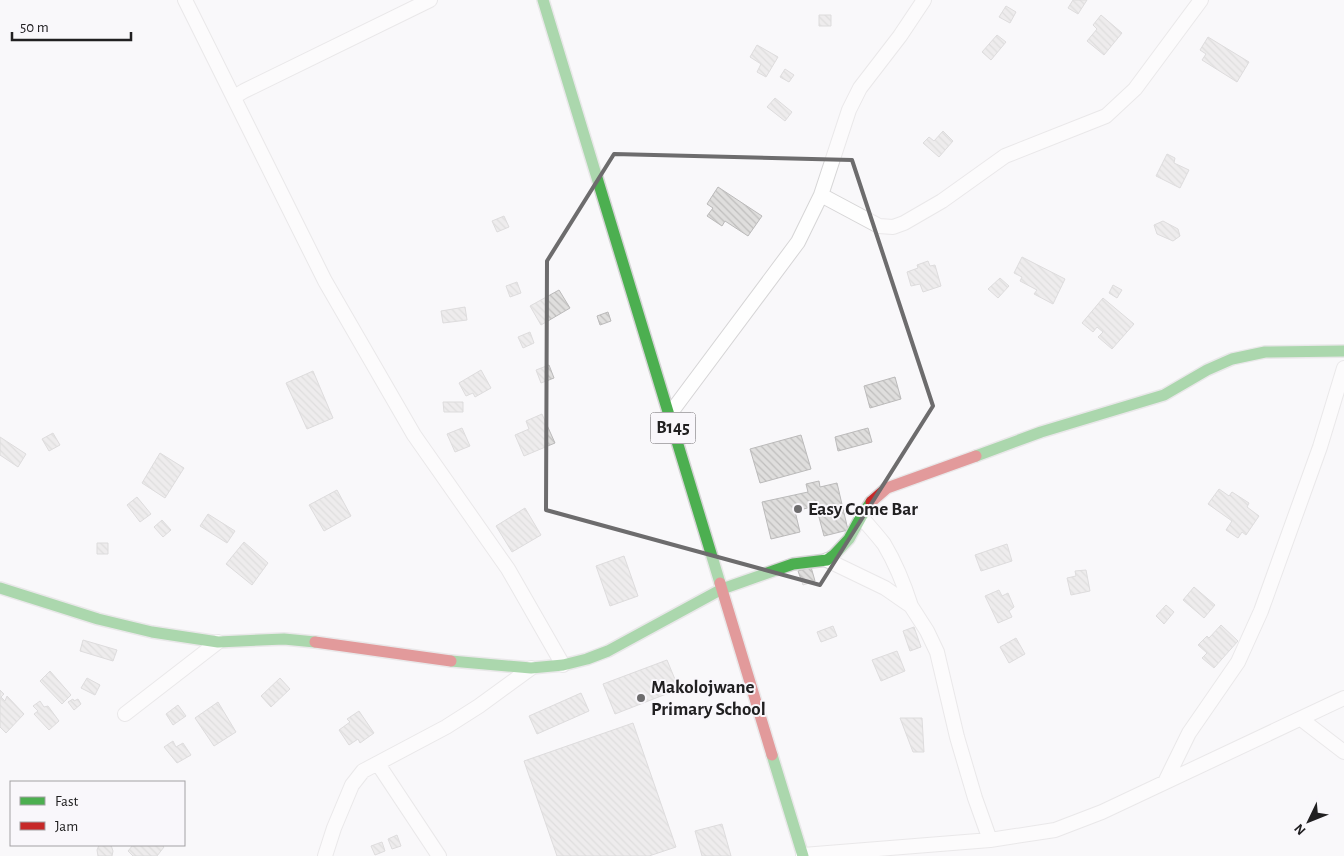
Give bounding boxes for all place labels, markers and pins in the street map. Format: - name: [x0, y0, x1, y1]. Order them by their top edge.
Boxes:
- place label: Easy Come Bar: [808, 500, 918, 519]
- marker: Easy Come Bar: [792, 503, 804, 515]
- place label: Makolojwane Primary School: [651, 678, 766, 719]
- marker: Makolojwane Primary School: [635, 692, 647, 704]

